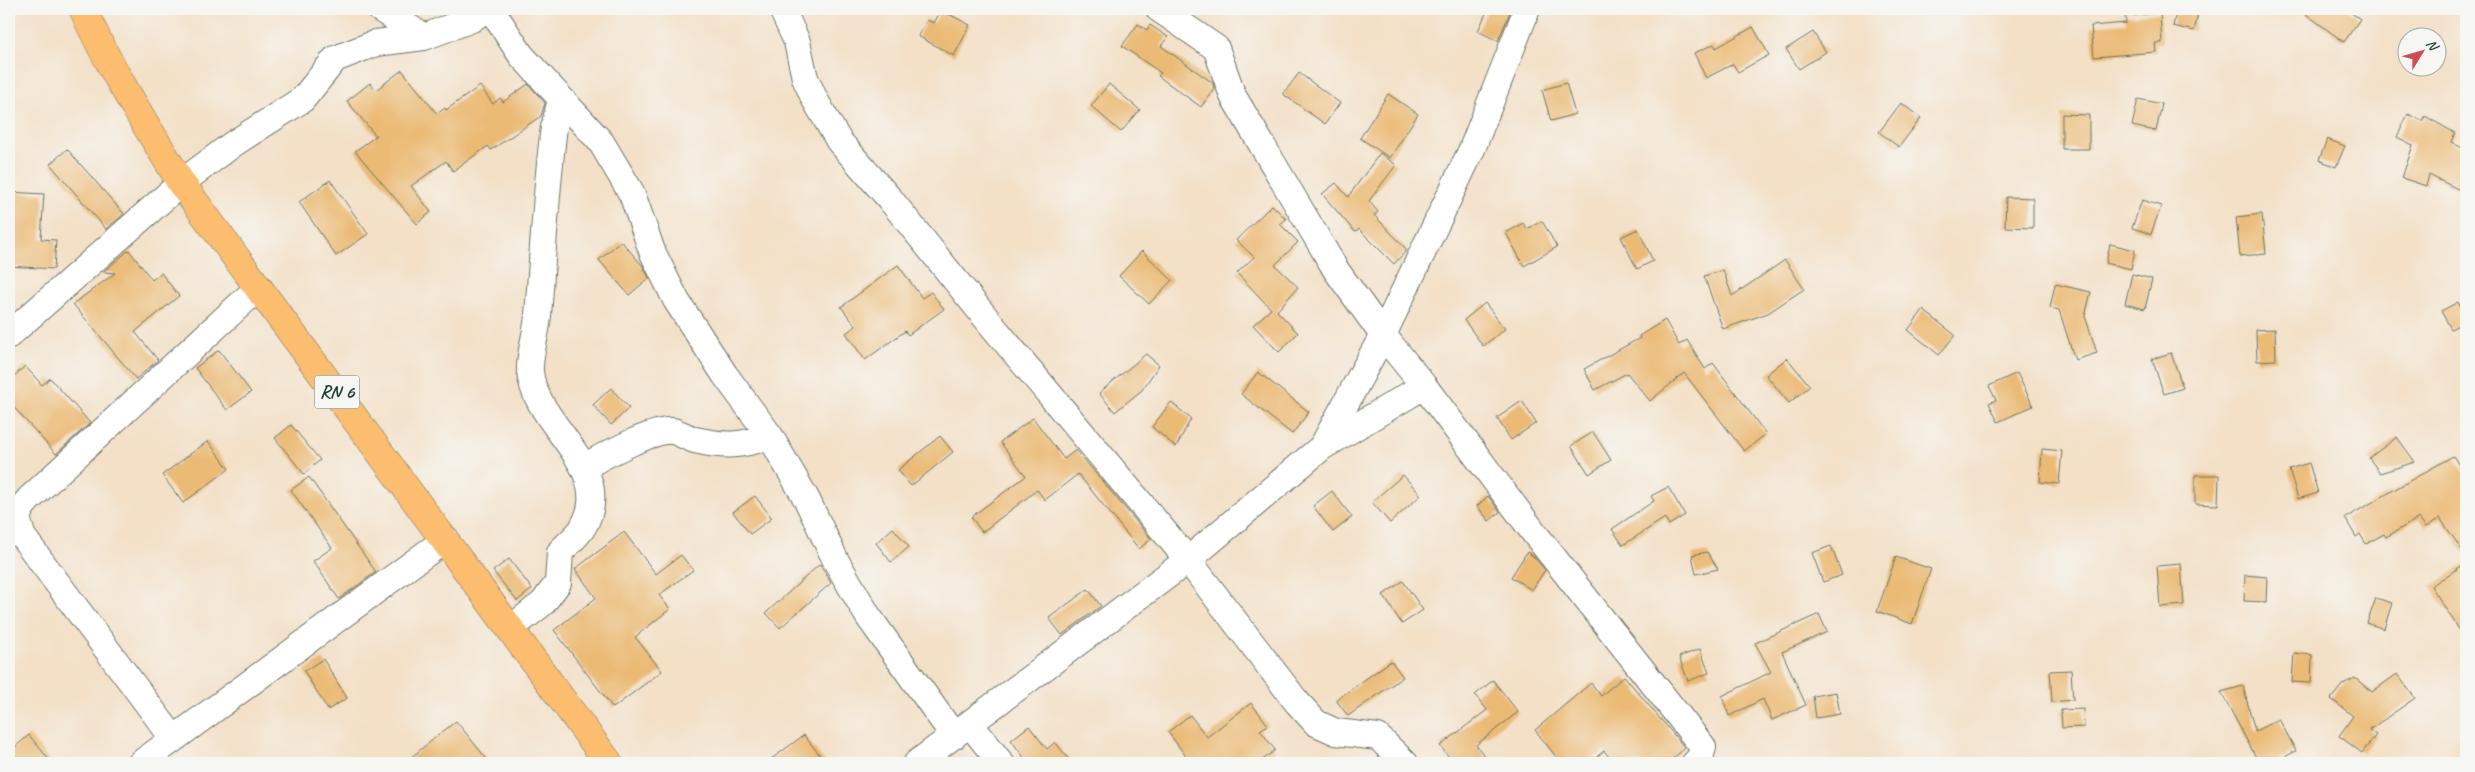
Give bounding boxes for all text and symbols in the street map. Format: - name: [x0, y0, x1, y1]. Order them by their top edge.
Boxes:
- north arrow: [2398, 28, 2448, 78]
- text: N: [2423, 36, 2443, 55]
- road number: RN 6: [314, 376, 360, 408]

